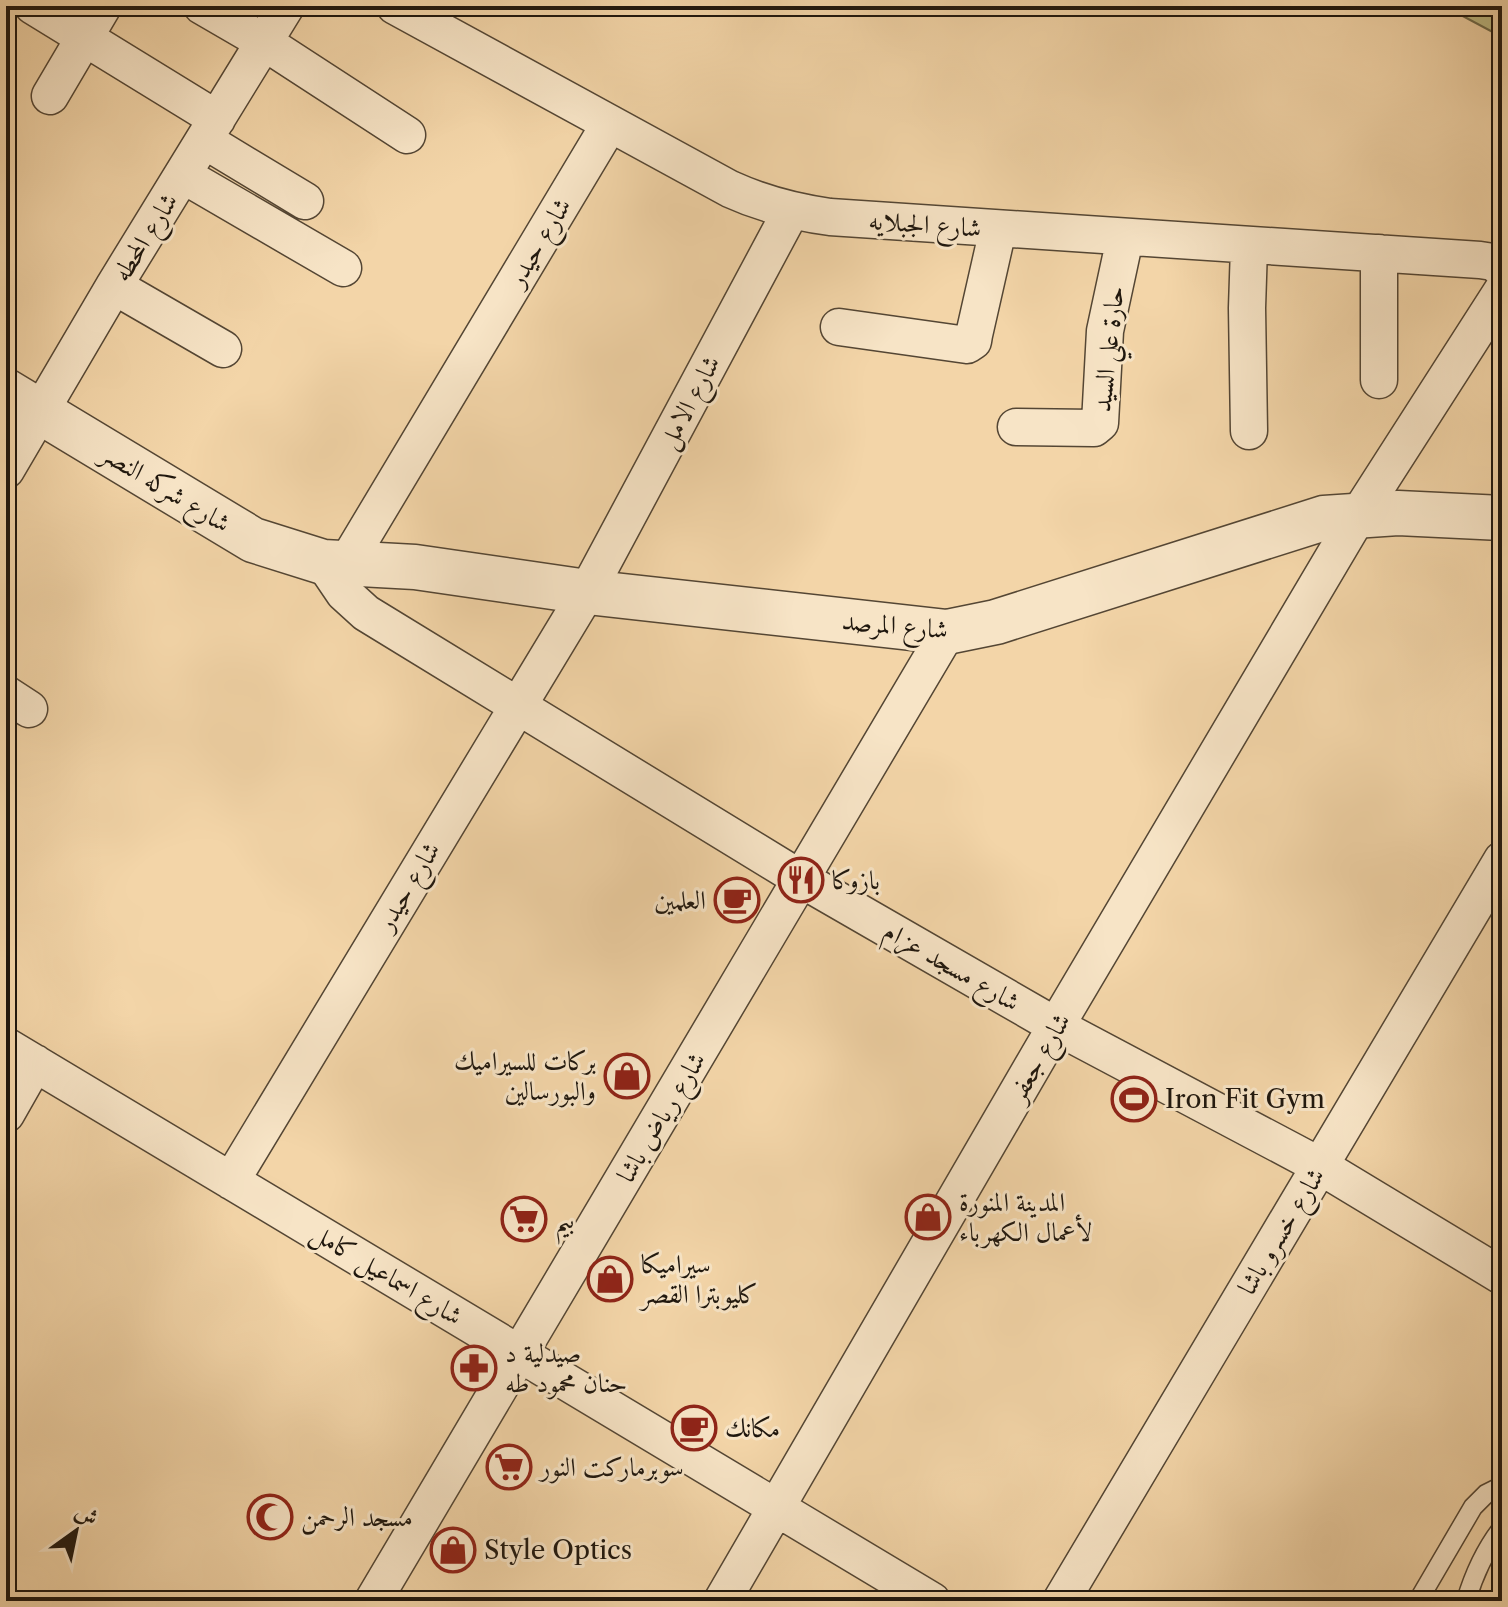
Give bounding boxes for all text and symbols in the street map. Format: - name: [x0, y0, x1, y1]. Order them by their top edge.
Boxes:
- street label: شارع المحطه: [105, 187, 190, 290]
- street label: شارع حيدر: [498, 192, 583, 298]
- street label: شارع الجبلايه: [867, 204, 983, 250]
- street label: حارة علي السيد: [1085, 284, 1139, 415]
- street label: شارع الامل: [651, 350, 732, 457]
- street label: شارع شركه النصر: [90, 435, 236, 544]
- street label: شارع المرصد: [840, 604, 949, 652]
- street label: شارع حيدر: [367, 836, 452, 942]
- restaurant icon: بازوكا: [777, 856, 825, 904]
- place label: بازوكا: [832, 864, 880, 896]
- cafe icon: العلمين: [713, 876, 761, 924]
- place label: العلمين: [654, 884, 706, 916]
- street label: شارع مسجد عزام: [875, 914, 1026, 1024]
- street label: شارع جعفر: [999, 1007, 1082, 1113]
- place label: بركات للسيراميك والبورسالين: [454, 1045, 596, 1108]
- street label: شارع رياض باشا: [610, 1046, 718, 1191]
- shop icon: بركات للسيراميك والبورسالين: [603, 1052, 651, 1100]
- sports icon: Iron Fit Gym: [1110, 1075, 1158, 1123]
- place label: Iron Fit Gym: [1165, 1083, 1325, 1115]
- street label: شارع خسرو باشا: [1231, 1162, 1337, 1303]
- place label: المدينة المنورة لأعمال الكهرباء: [959, 1186, 1092, 1249]
- shop icon: المدينة المنورة لأعمال الكهرباء: [904, 1193, 952, 1241]
- supermarket icon: بيم: [500, 1195, 548, 1243]
- place label: بيم: [555, 1203, 575, 1245]
- street label: شارع اسماعيل كامل: [302, 1216, 469, 1337]
- place label: سيراميكا كليوبترا القصر: [638, 1248, 758, 1311]
- shop icon: سيراميكا كليوبترا القصر: [586, 1255, 634, 1303]
- place label: صيدلية د حنان محمود طه: [505, 1337, 627, 1400]
- pharmacy icon: صيدلية د حنان محمود طه: [450, 1344, 498, 1392]
- cafe icon: مكانك: [670, 1404, 718, 1452]
- place label: مكانك: [725, 1412, 780, 1444]
- supermarket icon: سوبرماركت النور: [485, 1443, 533, 1491]
- place label: سوبرماركت النور: [537, 1451, 684, 1484]
- north arrow: [36, 1491, 116, 1571]
- mosque icon: مسجد الرحمن: [246, 1493, 294, 1541]
- text: ش: [70, 1497, 103, 1532]
- place label: مسجد الرحمن: [301, 1501, 413, 1535]
- shop icon: Style Optics: [429, 1526, 477, 1574]
- place label: Style Optics: [484, 1534, 632, 1566]

